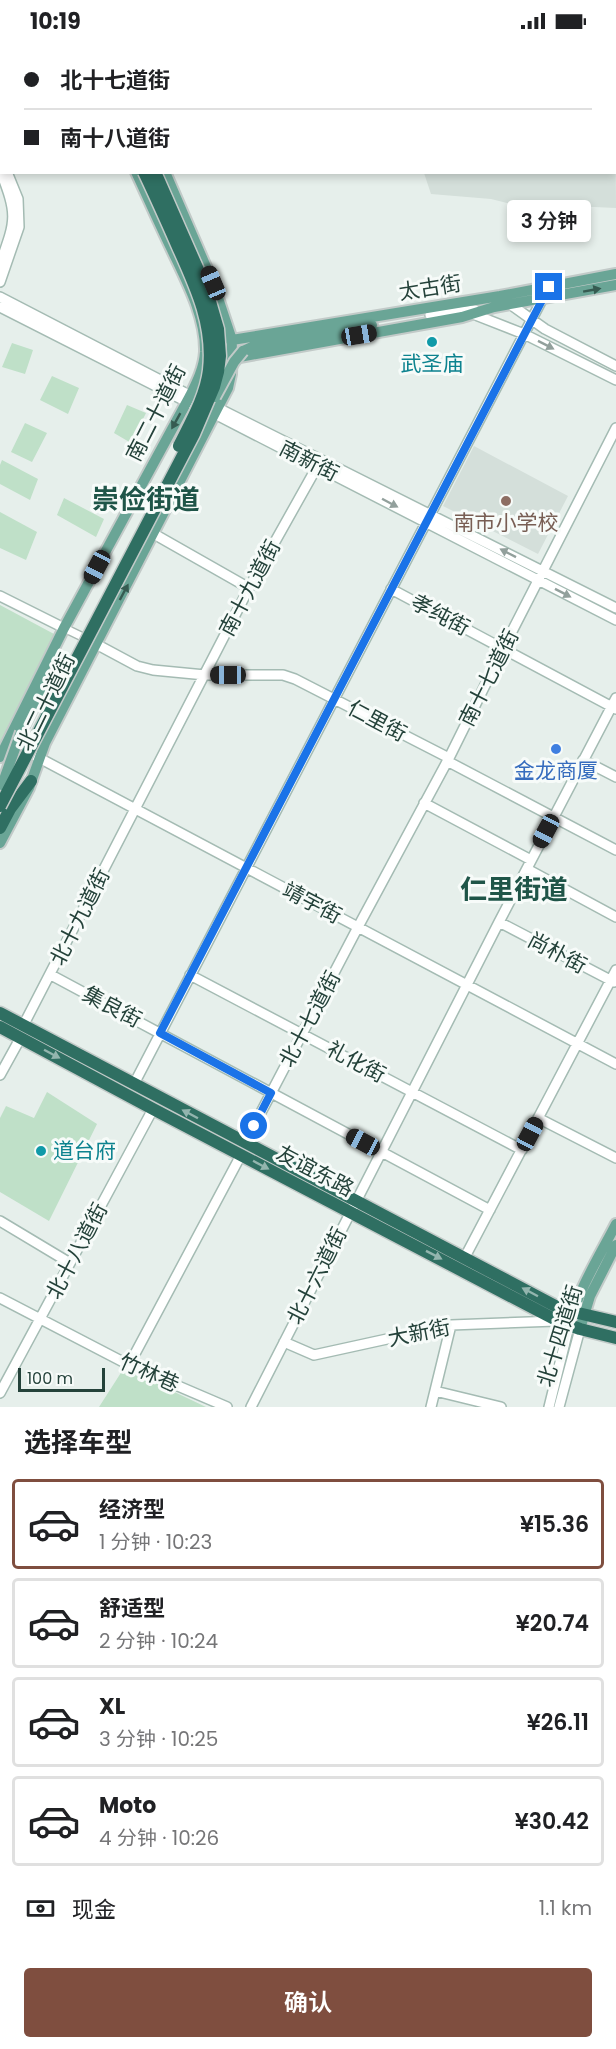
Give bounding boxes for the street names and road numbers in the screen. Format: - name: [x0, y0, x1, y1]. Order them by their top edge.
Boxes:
- street label: 太古街: [397, 268, 463, 307]
- street label: 南二十道街: [119, 359, 192, 466]
- street label: 南新街: [275, 433, 344, 488]
- street label: 南十九道街: [212, 535, 287, 641]
- street label: 孝纯街: [406, 587, 475, 642]
- street label: 南十七道街: [452, 624, 525, 731]
- street label: 北二十道街: [10, 648, 82, 755]
- street label: 仁里街: [343, 693, 412, 748]
- street label: 北十九道街: [43, 863, 116, 970]
- street label: 靖宇街: [278, 875, 347, 930]
- street label: 尚朴街: [523, 925, 592, 980]
- street label: 北十七道街: [272, 966, 347, 1072]
- street label: 集良街: [78, 979, 147, 1034]
- street label: 礼化街: [322, 1034, 391, 1089]
- street label: 友谊东路: [271, 1138, 359, 1203]
- street label: 北十八道街: [39, 1198, 114, 1304]
- street label: 北十六道街: [280, 1222, 353, 1329]
- street label: 北十四道街: [530, 1281, 589, 1390]
- street label: 大新街: [385, 1312, 453, 1353]
- street label: 竹林巷: [115, 1346, 184, 1399]

